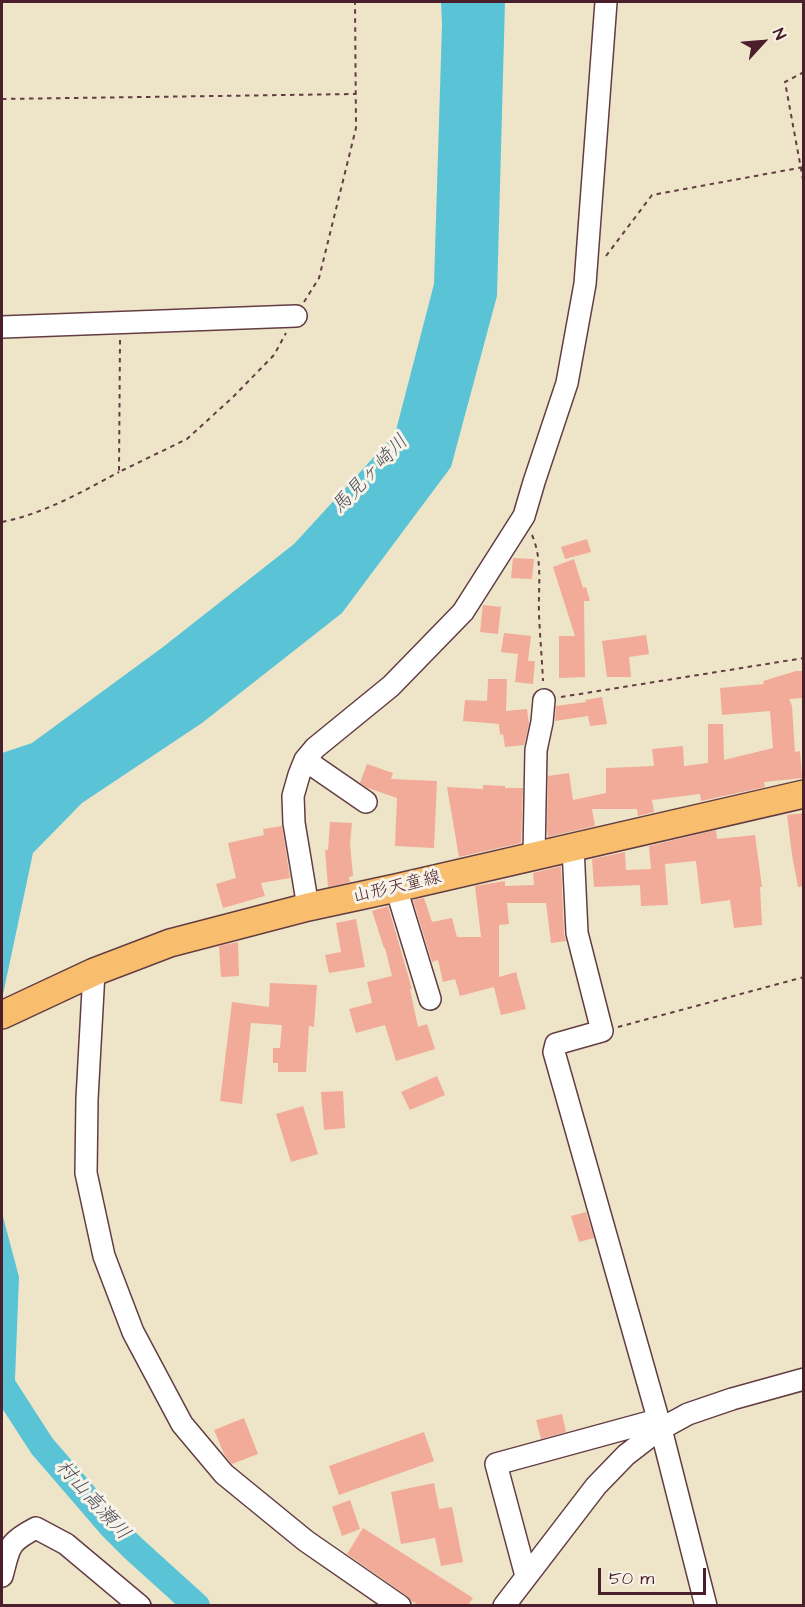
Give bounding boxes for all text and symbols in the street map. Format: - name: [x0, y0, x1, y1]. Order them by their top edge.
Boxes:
- north arrow: [733, 12, 793, 72]
- text: N: [767, 25, 791, 43]
- water label: 馬見ヶ崎川: [328, 431, 414, 519]
- street label: 山形天童線: [351, 867, 443, 909]
- water label: 村山高瀬川: [50, 1456, 134, 1546]
- scale bar: [601, 1556, 709, 1594]
- text: 50 m: [609, 1566, 654, 1591]

